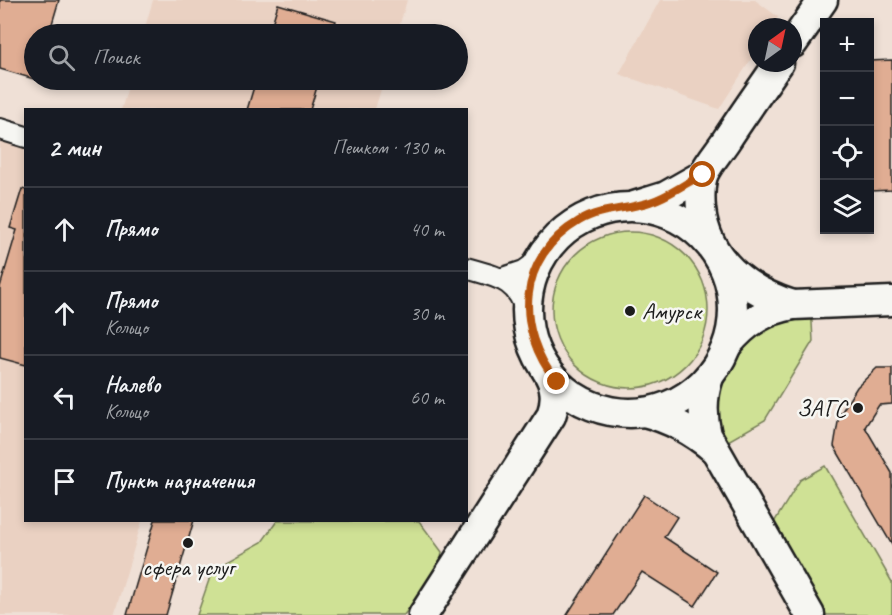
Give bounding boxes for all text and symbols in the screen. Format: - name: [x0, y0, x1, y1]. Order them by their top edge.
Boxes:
- north arrow: [748, 18, 802, 72]
- map controls: [820, 18, 874, 234]
- button: +: [820, 18, 874, 72]
- search box: [24, 24, 468, 90]
- icon: search: [45, 41, 78, 74]
- text: Поиск: [93, 43, 139, 71]
- button: −: [820, 72, 874, 126]
- button: locate: [820, 126, 874, 180]
- text: 2 мин: [48, 131, 101, 164]
- text: Пешком · 130 m: [332, 135, 444, 160]
- route start: [689, 161, 715, 187]
- button: layers: [820, 180, 874, 234]
- icon: ahead: [48, 213, 81, 246]
- text: Прямо: [105, 215, 157, 243]
- text: 40 m: [410, 217, 444, 242]
- text: Прямо: [105, 287, 157, 315]
- place label: Амурск: [642, 296, 703, 326]
- icon: ahead: [48, 297, 81, 330]
- text: 30 m: [410, 301, 444, 326]
- marker: Амурск: [623, 304, 637, 318]
- text: Кольцо: [105, 315, 148, 340]
- route end: [543, 368, 569, 394]
- text: Налево: [105, 371, 161, 399]
- icon: left: [48, 381, 81, 414]
- text: 60 m: [410, 385, 444, 410]
- place label: ЗАГС: [797, 393, 848, 423]
- text: Кольцо: [105, 399, 148, 424]
- marker: ЗАГС: [851, 401, 865, 415]
- icon: arrive: [48, 465, 81, 498]
- text: Пункт назначения: [105, 467, 254, 495]
- marker: сфера услуг: [181, 536, 195, 550]
- place label: сфера услуг: [142, 552, 237, 582]

